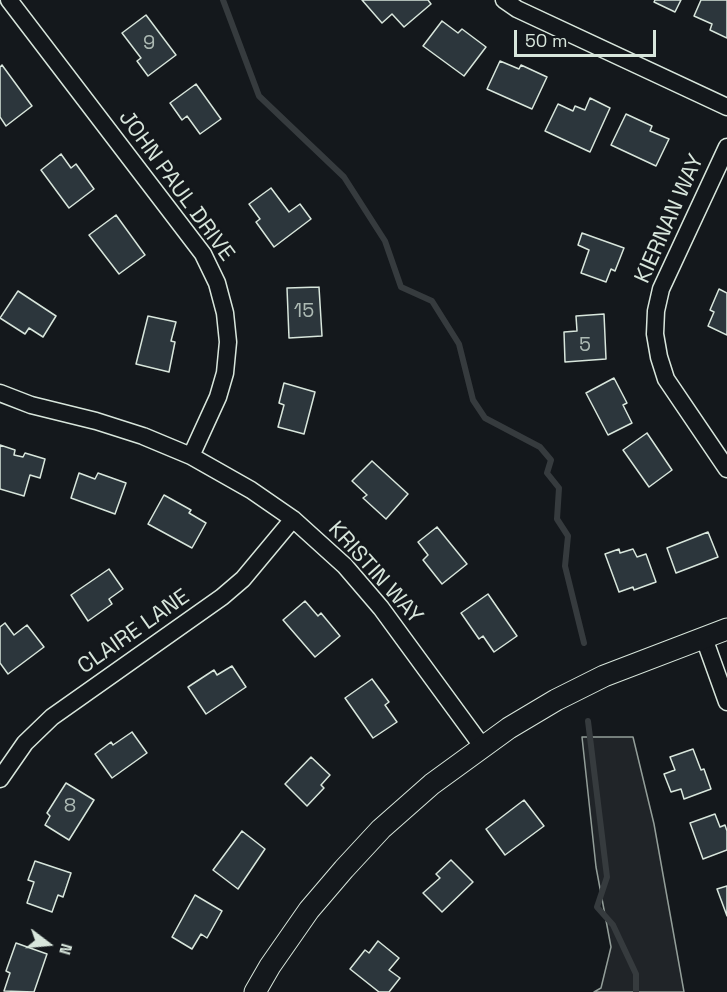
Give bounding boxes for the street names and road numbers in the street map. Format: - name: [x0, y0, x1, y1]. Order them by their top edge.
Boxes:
- street label: JOHN PAUL DRIVE: [112, 105, 240, 267]
- street label: KIERNAN WAY: [630, 151, 710, 287]
- street label: KRISTIN WAY: [322, 516, 428, 630]
- street label: CLAIRE LANE: [73, 584, 195, 680]

